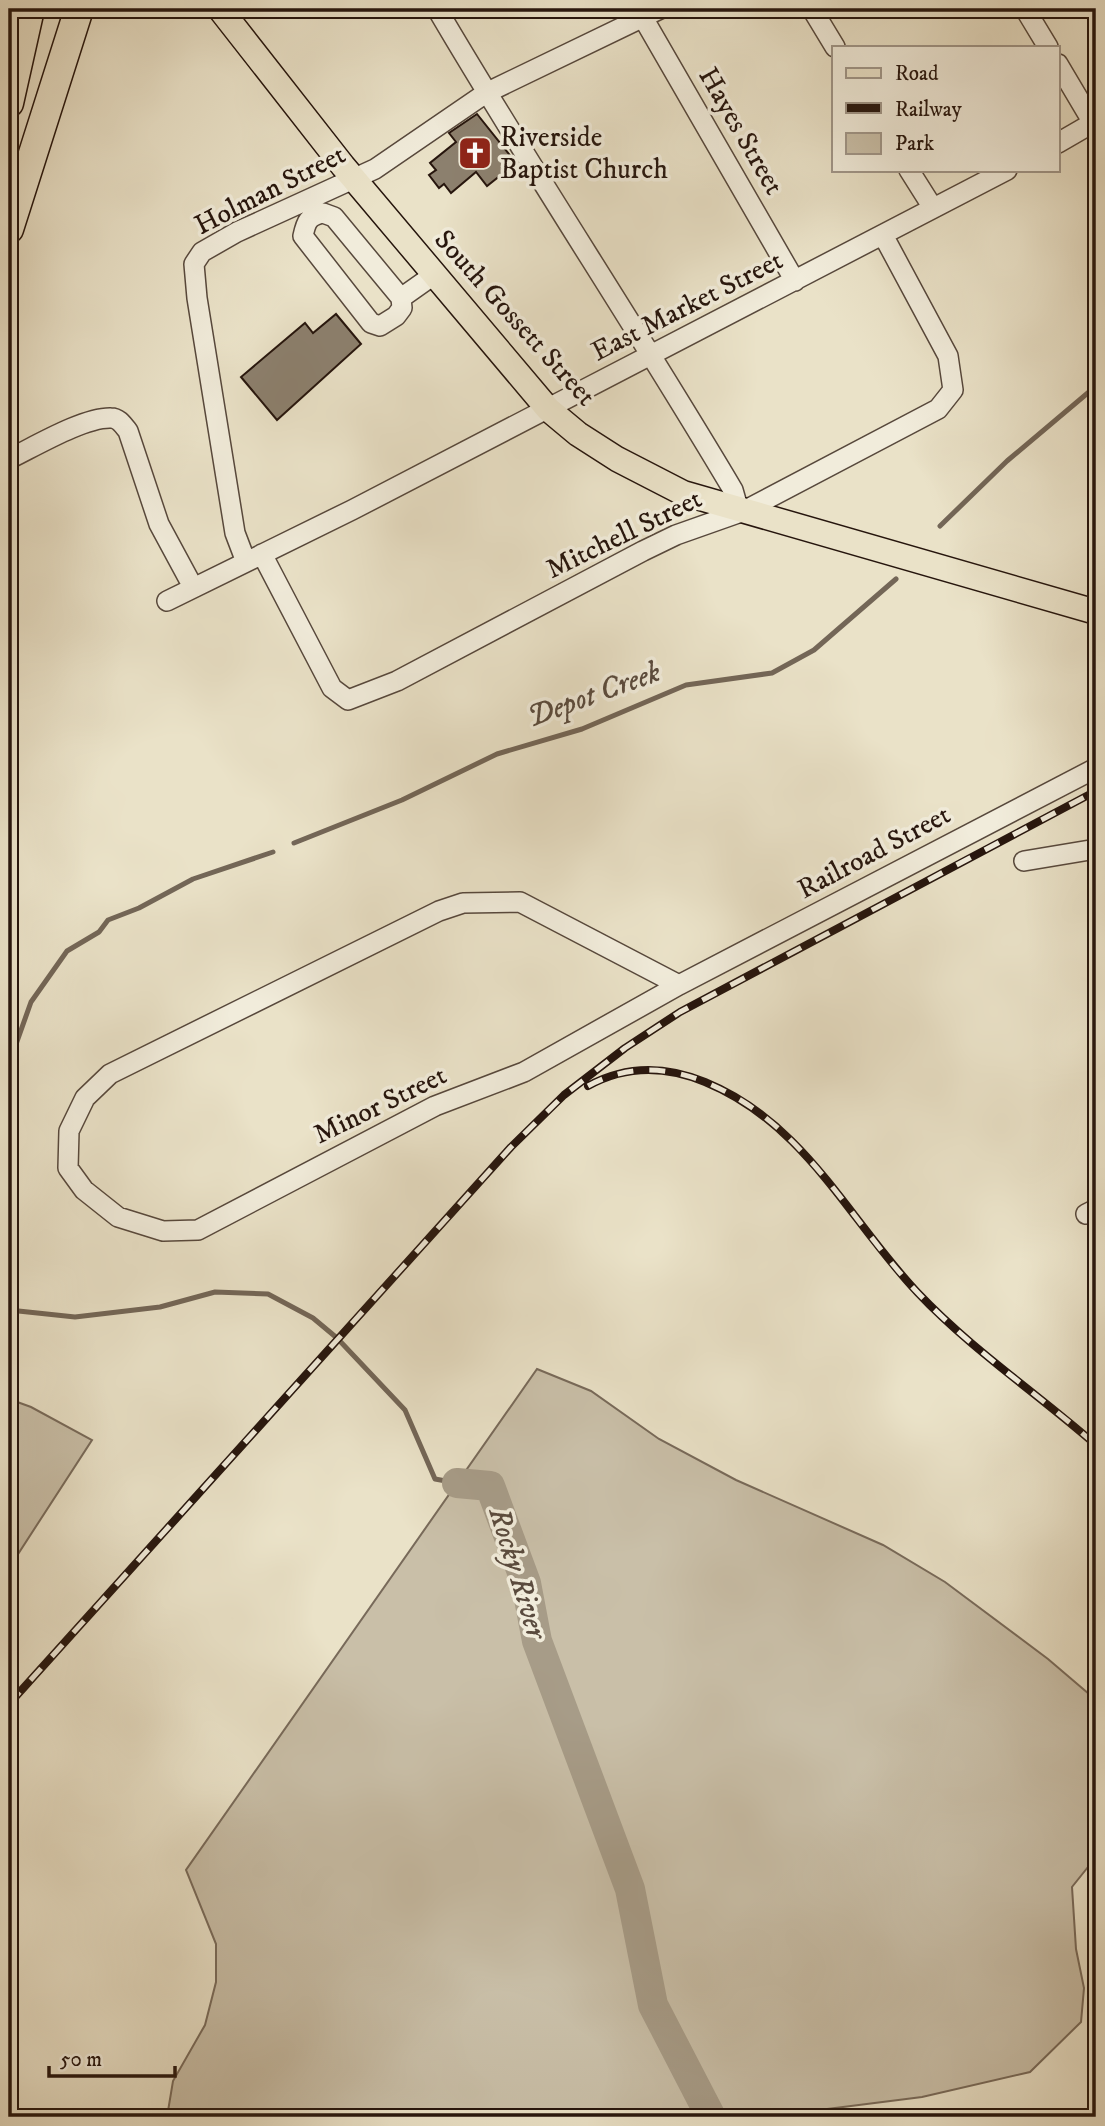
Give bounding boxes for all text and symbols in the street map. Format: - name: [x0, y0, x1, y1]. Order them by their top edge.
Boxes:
- legend: [832, 46, 1060, 172]
- street label: Hayes Street: [690, 61, 792, 201]
- text: Road: [895, 61, 939, 87]
- text: Railway: [895, 97, 963, 123]
- place label: Riverside Baptist Church: [500, 120, 668, 187]
- text: Park: [895, 131, 935, 157]
- church icon: Riverside Baptist Church: [456, 134, 494, 172]
- street label: Holman Street: [189, 137, 351, 243]
- street label: South Gossett Street: [427, 223, 603, 413]
- street label: East Market Street: [585, 243, 789, 369]
- street label: Mitchell Street: [540, 481, 708, 587]
- water label: Depot Creek: [522, 654, 666, 736]
- street label: Railroad Street: [791, 797, 957, 907]
- street label: Minor Street: [308, 1058, 452, 1152]
- water label: Rocky River: [479, 1502, 555, 1645]
- scale bar: [49, 2035, 175, 2079]
- text: 50 m: [60, 2047, 102, 2073]

